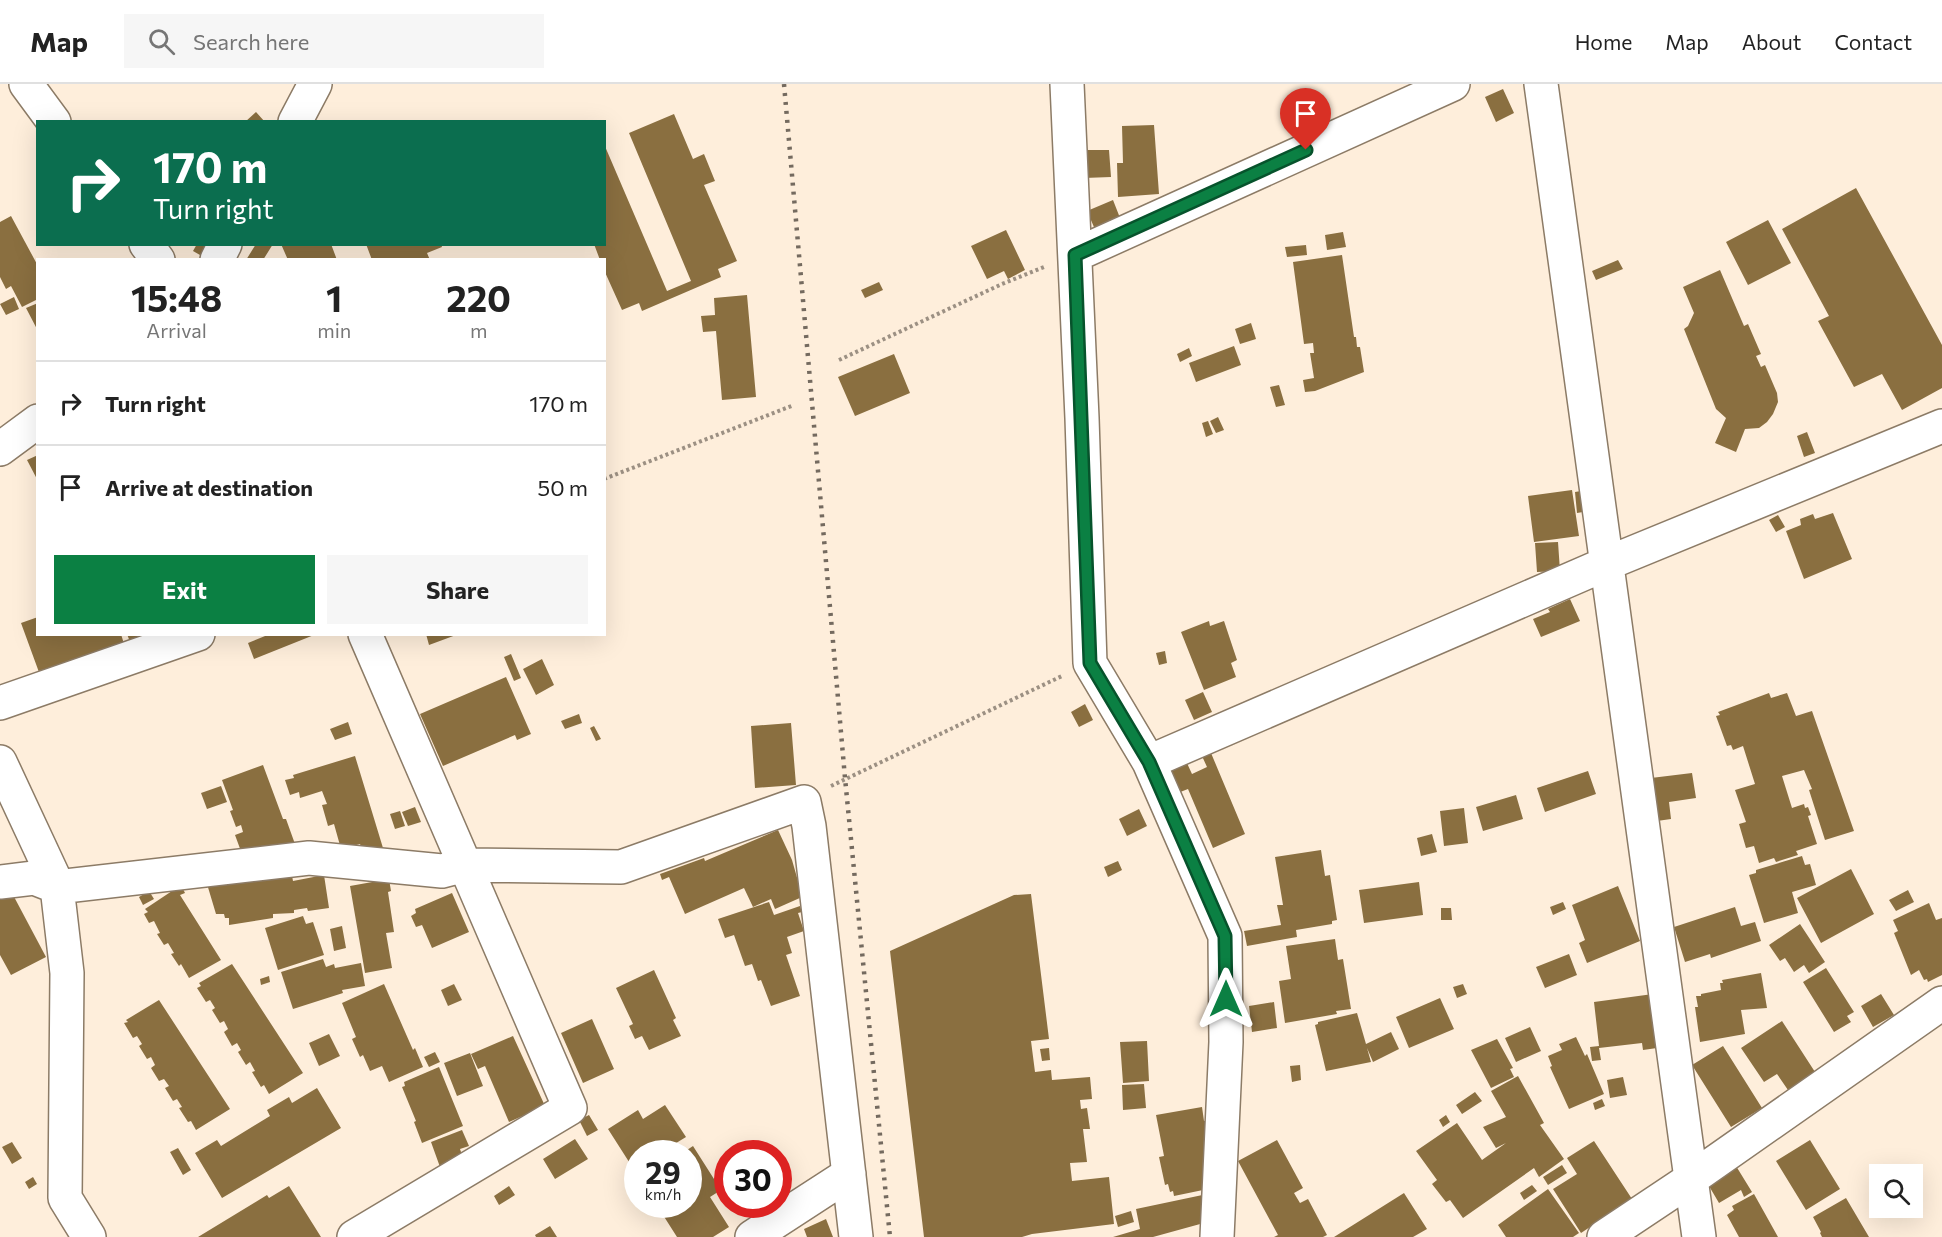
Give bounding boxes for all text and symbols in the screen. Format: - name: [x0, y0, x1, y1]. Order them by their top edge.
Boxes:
- search box: [124, 14, 544, 68]
- text: Map: [30, 24, 88, 58]
- icon: search: [145, 25, 178, 58]
- text: Search here: [193, 28, 309, 55]
- text: Home: [1575, 29, 1632, 54]
- text: Map: [1665, 29, 1709, 54]
- text: About: [1742, 29, 1801, 54]
- text: Contact: [1834, 29, 1912, 54]
- pin: [1280, 88, 1331, 150]
- icon: arrive: [1289, 97, 1322, 130]
- text: 170 m: [153, 140, 267, 192]
- icon: right: [54, 144, 132, 222]
- text: Turn right: [153, 192, 273, 225]
- text: 15:48: [131, 275, 222, 319]
- text: 1: [326, 275, 342, 319]
- text: 220: [446, 275, 511, 319]
- text: Arrival: [146, 318, 207, 342]
- text: min: [317, 318, 351, 342]
- text: m: [470, 318, 487, 342]
- icon: right: [54, 387, 87, 420]
- text: Turn right: [105, 390, 206, 417]
- text: 170 m: [529, 390, 588, 417]
- icon: arrive: [54, 471, 87, 504]
- text: Arrive at destination: [105, 474, 313, 501]
- text: 50 m: [538, 474, 588, 501]
- button: Exit: [54, 555, 315, 624]
- button: Share: [327, 555, 588, 624]
- position arrow: [1194, 967, 1258, 1031]
- speed limit sign: 30: [714, 1140, 792, 1218]
- text: 29: [645, 1153, 681, 1190]
- map controls: [1869, 1164, 1923, 1218]
- button: search: [1869, 1164, 1923, 1218]
- text: km/h: [645, 1185, 681, 1203]

